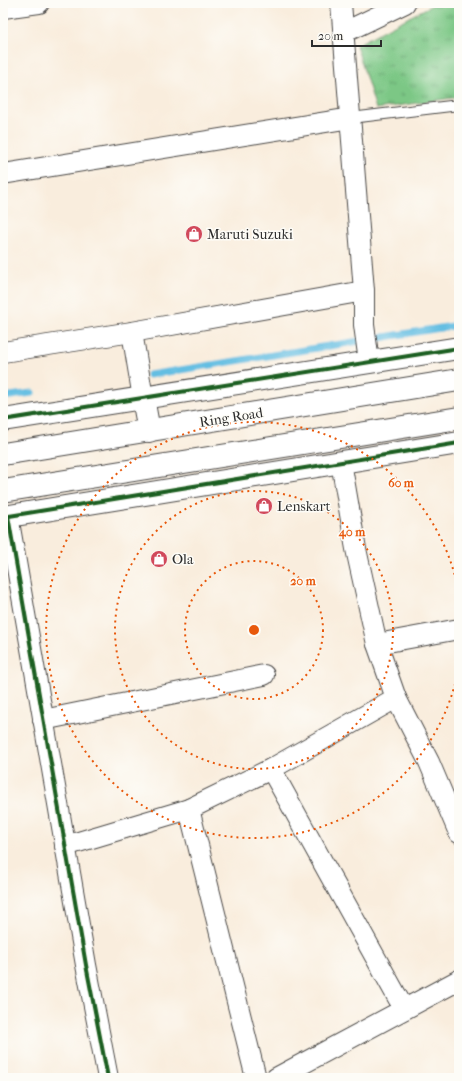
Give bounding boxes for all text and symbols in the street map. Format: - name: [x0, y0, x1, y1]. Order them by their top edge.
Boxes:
- scale bar: [312, 22, 381, 48]
- text: 20 m: [318, 29, 343, 43]
- shop icon: Maruti Suzuki: [184, 224, 204, 244]
- place label: Maruti Suzuki: [207, 226, 293, 243]
- street label: Ring Road: [198, 404, 264, 431]
- text: 60 m: [388, 476, 415, 490]
- shop icon: Lenskart: [254, 496, 274, 516]
- place label: Lenskart: [277, 498, 330, 515]
- text: 40 m: [338, 525, 366, 540]
- shop icon: Ola: [149, 549, 169, 569]
- place label: Ola: [172, 551, 194, 568]
- text: 20 m: [290, 574, 317, 588]
- centre of rings: [247, 623, 261, 637]

